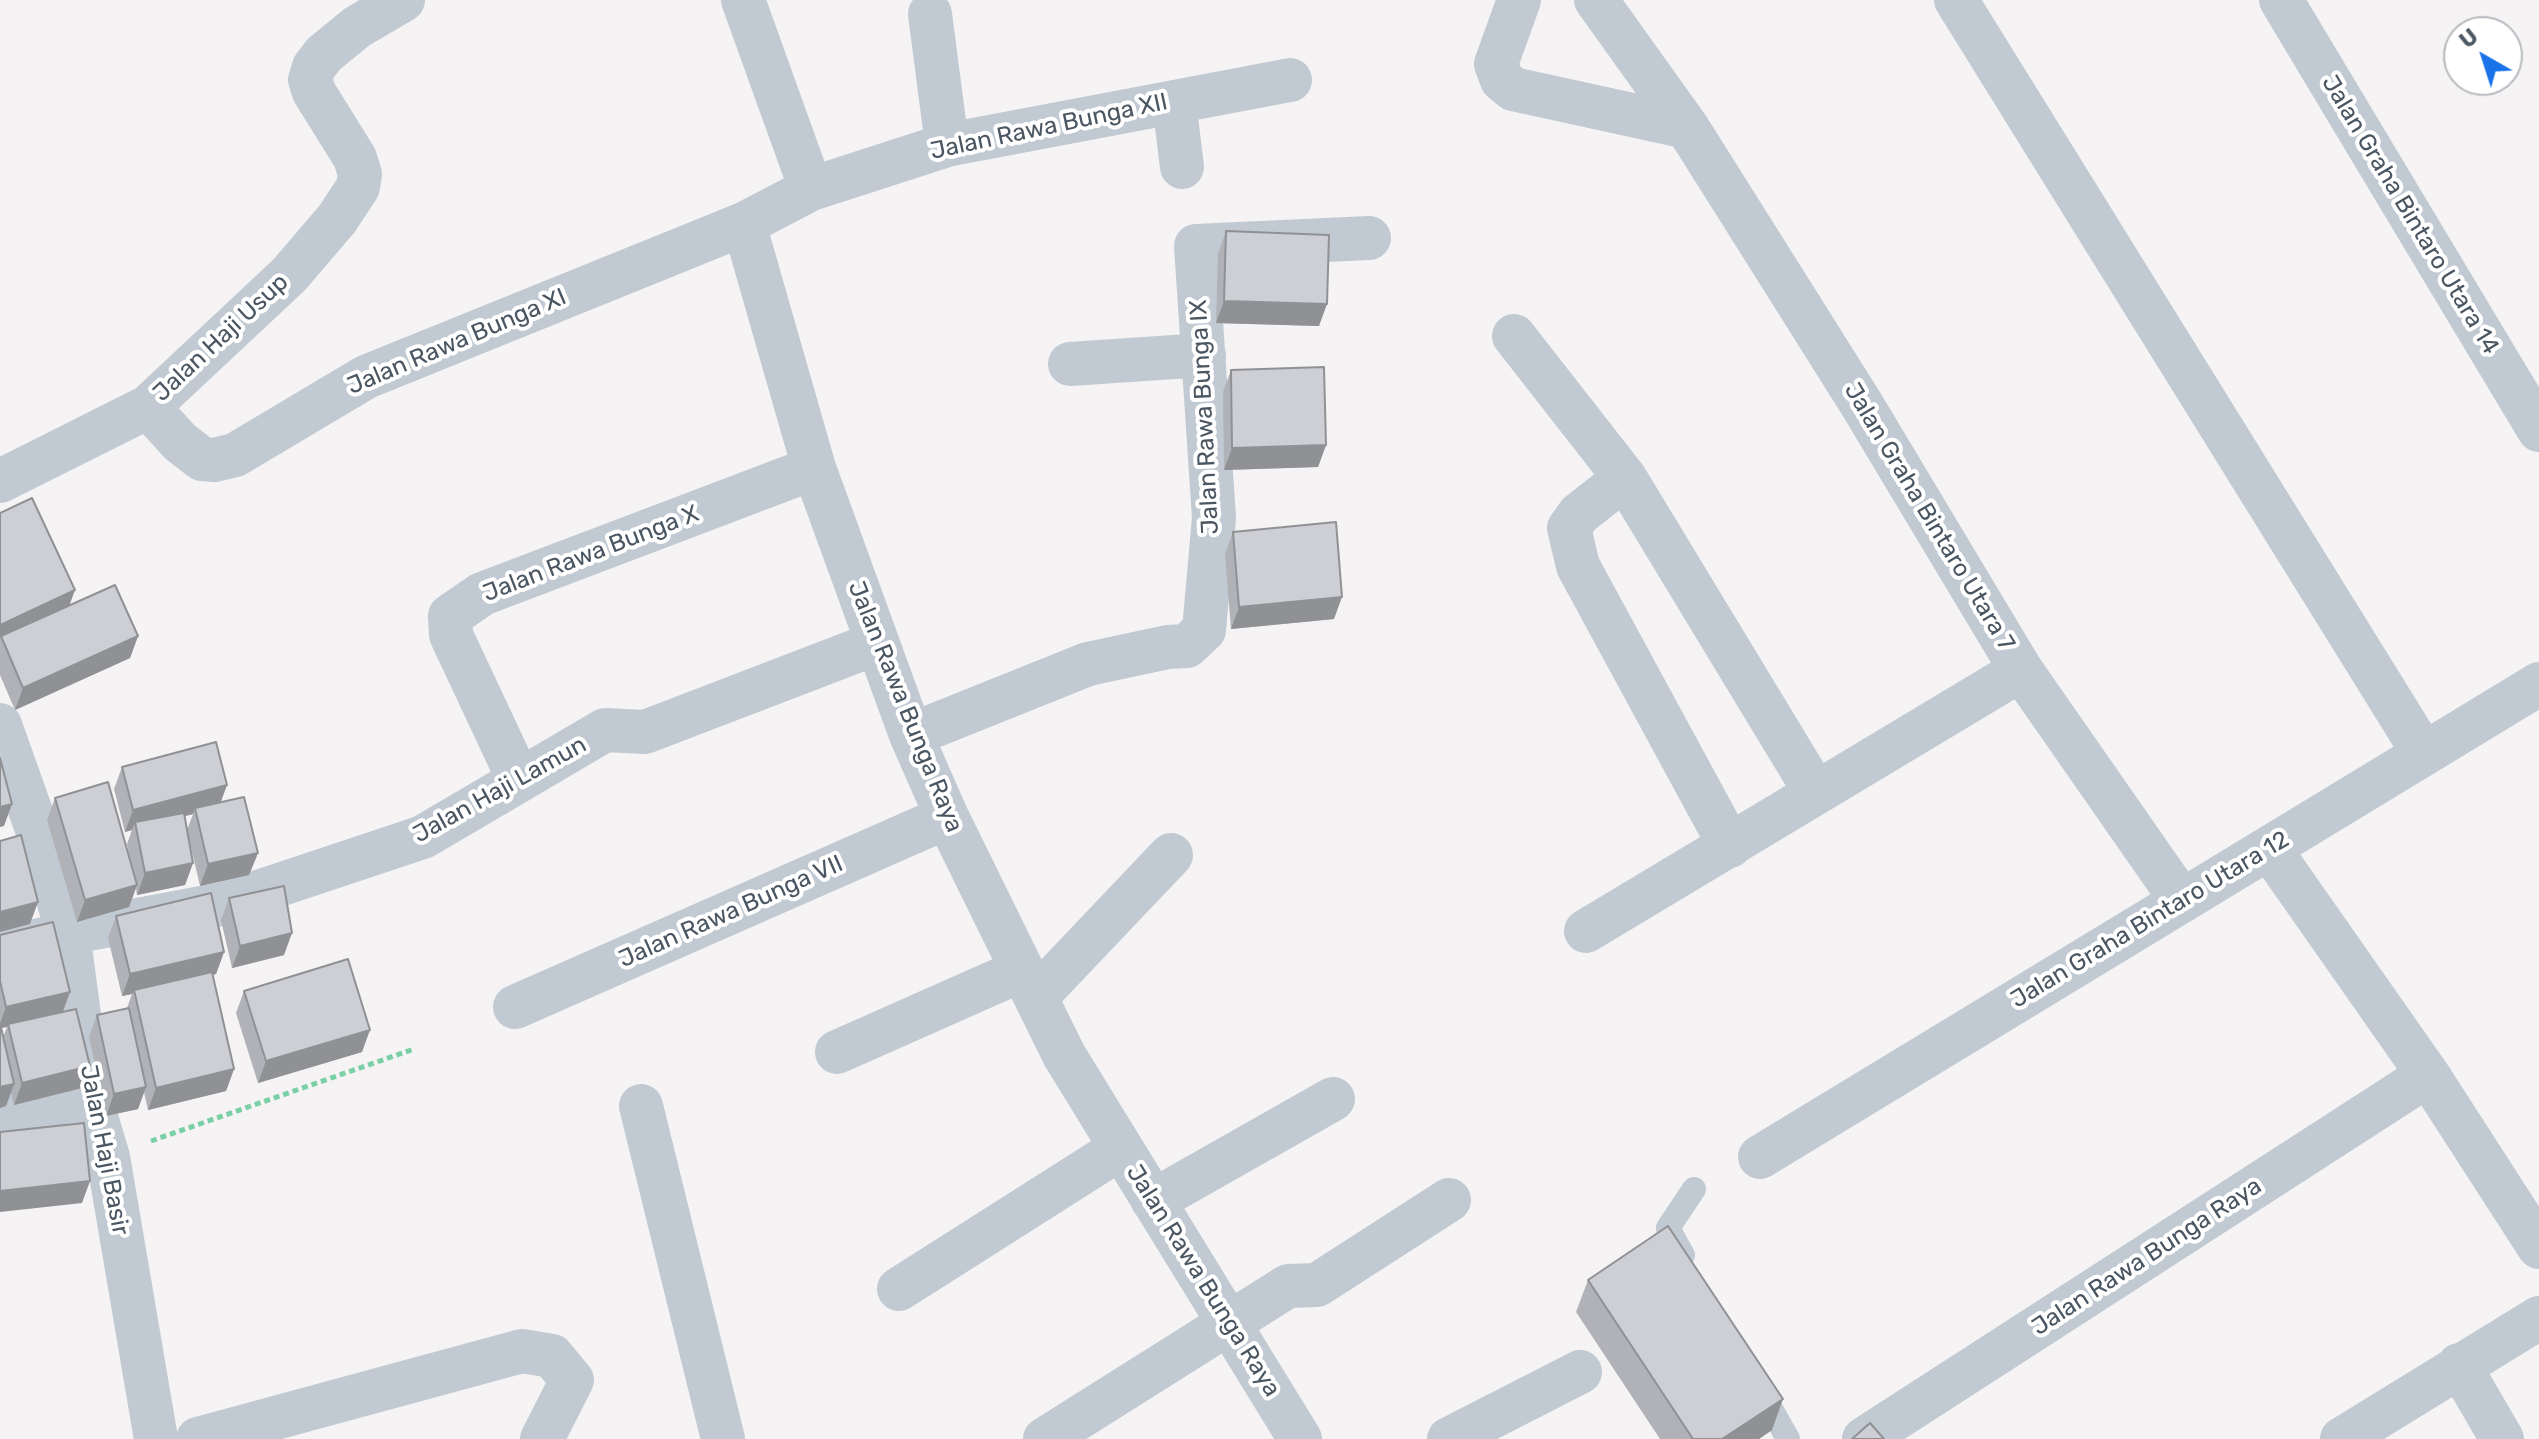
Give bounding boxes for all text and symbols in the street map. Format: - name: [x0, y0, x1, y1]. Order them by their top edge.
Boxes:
- north arrow: [2443, 16, 2523, 96]
- text: U: [2454, 23, 2484, 54]
- street label: Jalan Graha Bintaro Utara 14: [2315, 70, 2505, 360]
- street label: Jalan Rawa Bunga XII: [928, 88, 1170, 166]
- street label: Jalan Haji Usup: [148, 268, 294, 408]
- street label: Jalan Rawa Bunga XI: [343, 283, 571, 401]
- street label: Jalan Rawa Bunga IX: [1184, 299, 1226, 535]
- street label: Jalan Graha Bintaro Utara 7: [1838, 378, 2020, 656]
- street label: Jalan Rawa Bunga X: [479, 500, 703, 608]
- street label: Jalan Rawa Bunga Raya: [841, 577, 969, 837]
- street label: Jalan Haji Lamun: [408, 731, 592, 849]
- street label: Jalan Graha Bintaro Utara 12: [2006, 825, 2294, 1015]
- street label: Jalan Rawa Bunga VII: [615, 850, 847, 974]
- street label: Jalan Haji Basir: [73, 1062, 135, 1238]
- street label: Jalan Rawa Bunga Raya: [1120, 1160, 1286, 1402]
- street label: Jalan Rawa Bunga Raya: [2027, 1172, 2267, 1342]

